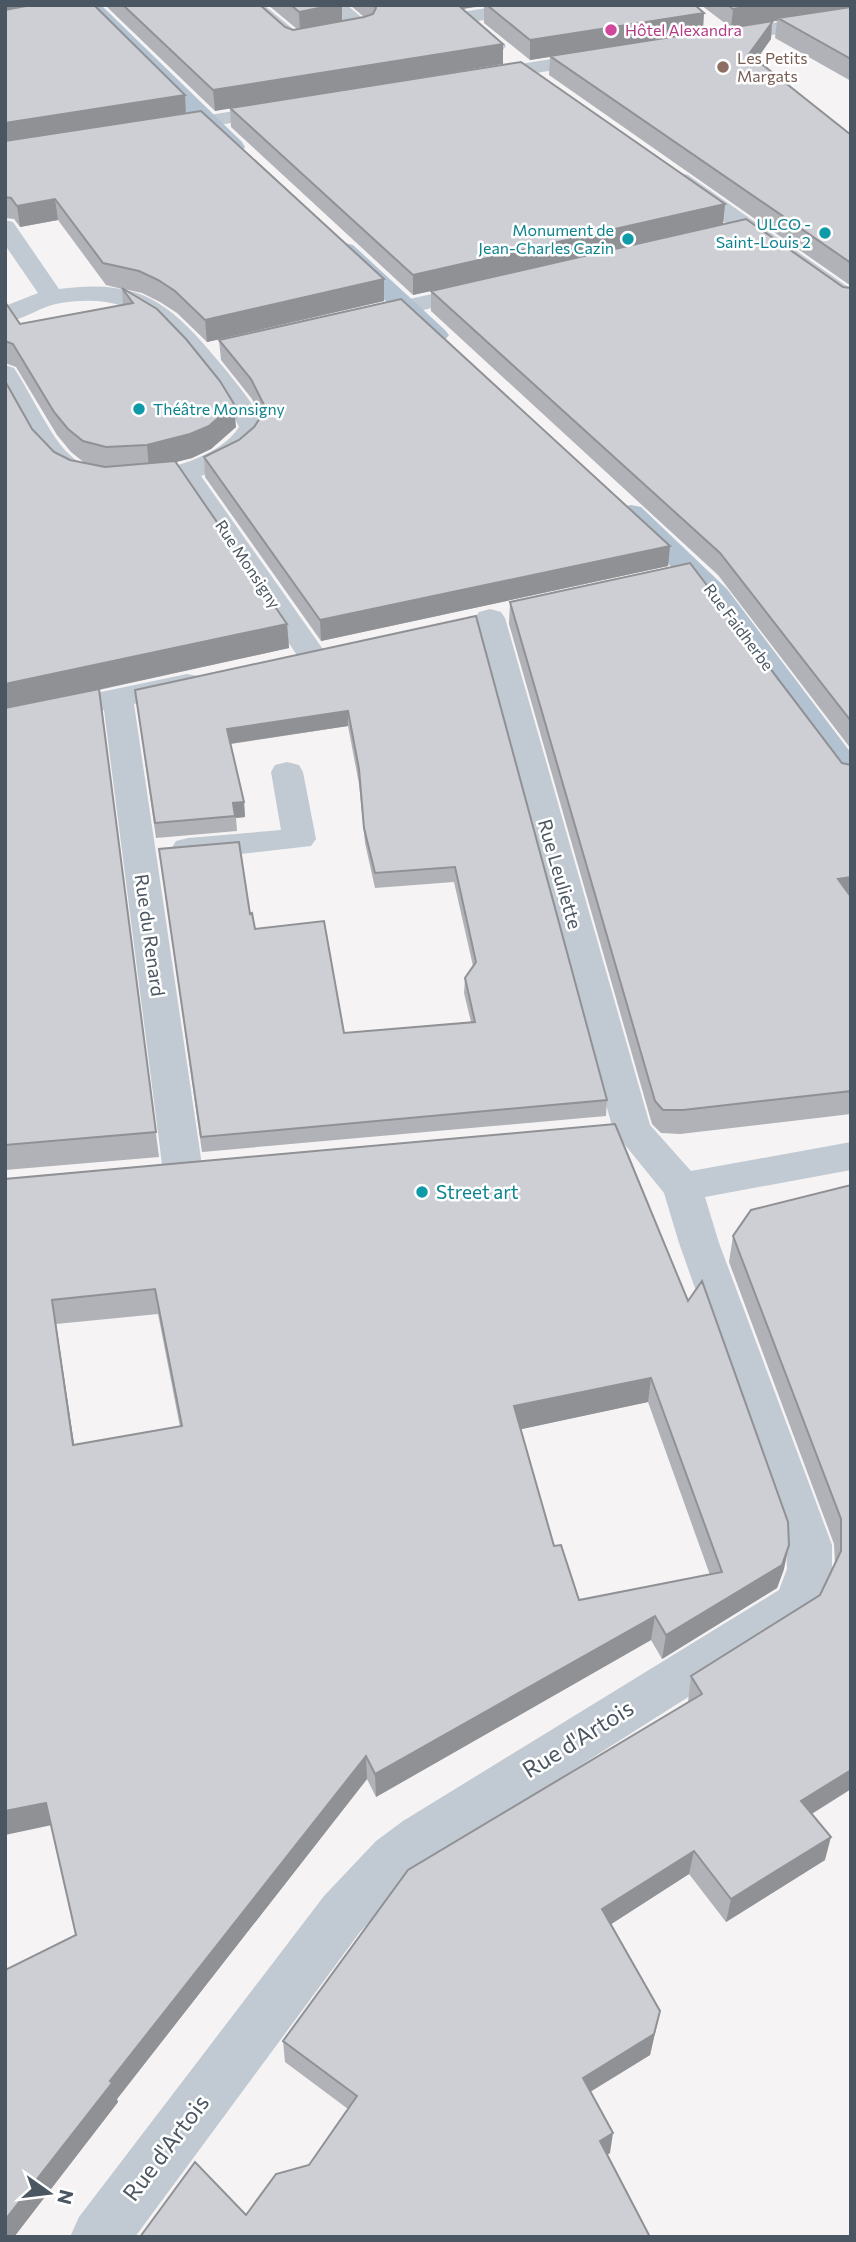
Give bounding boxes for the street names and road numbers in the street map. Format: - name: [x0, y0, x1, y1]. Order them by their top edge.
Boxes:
- street label: Rue Monsigny: [212, 516, 285, 611]
- street label: Rue Faidherbe: [701, 580, 778, 674]
- street label: Rue Leuliette: [534, 816, 587, 932]
- street label: Rue du Renard: [131, 872, 170, 998]
- street label: Rue d'Artois: [517, 1693, 638, 1783]
- street label: Rue d'Artois: [116, 2089, 214, 2206]

